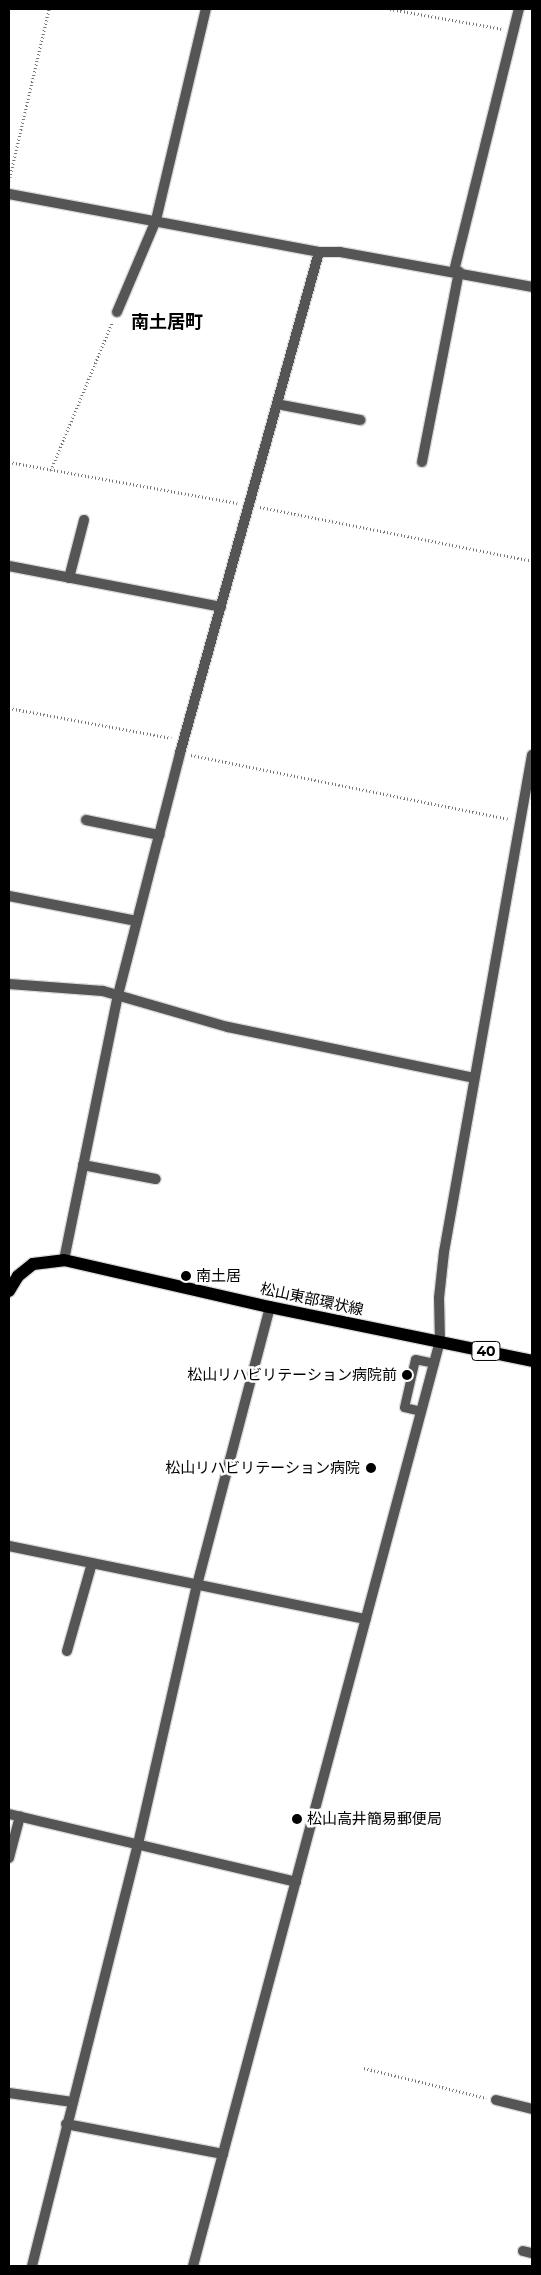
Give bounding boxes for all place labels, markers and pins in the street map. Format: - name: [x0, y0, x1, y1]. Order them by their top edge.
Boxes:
- place label: 南土居: [196, 1267, 241, 1285]
- marker: 南土居: [180, 1270, 192, 1282]
- place label: 松山リハビリテーション病院前: [187, 1366, 397, 1384]
- marker: 松山リハビリテーション病院前: [401, 1369, 413, 1381]
- place label: 松山リハビリテーション病院: [165, 1459, 360, 1477]
- marker: 松山リハビリテーション病院: [364, 1461, 378, 1475]
- place label: 松山高井簡易郵便局: [307, 1810, 442, 1828]
- marker: 松山高井簡易郵便局: [291, 1813, 303, 1825]

